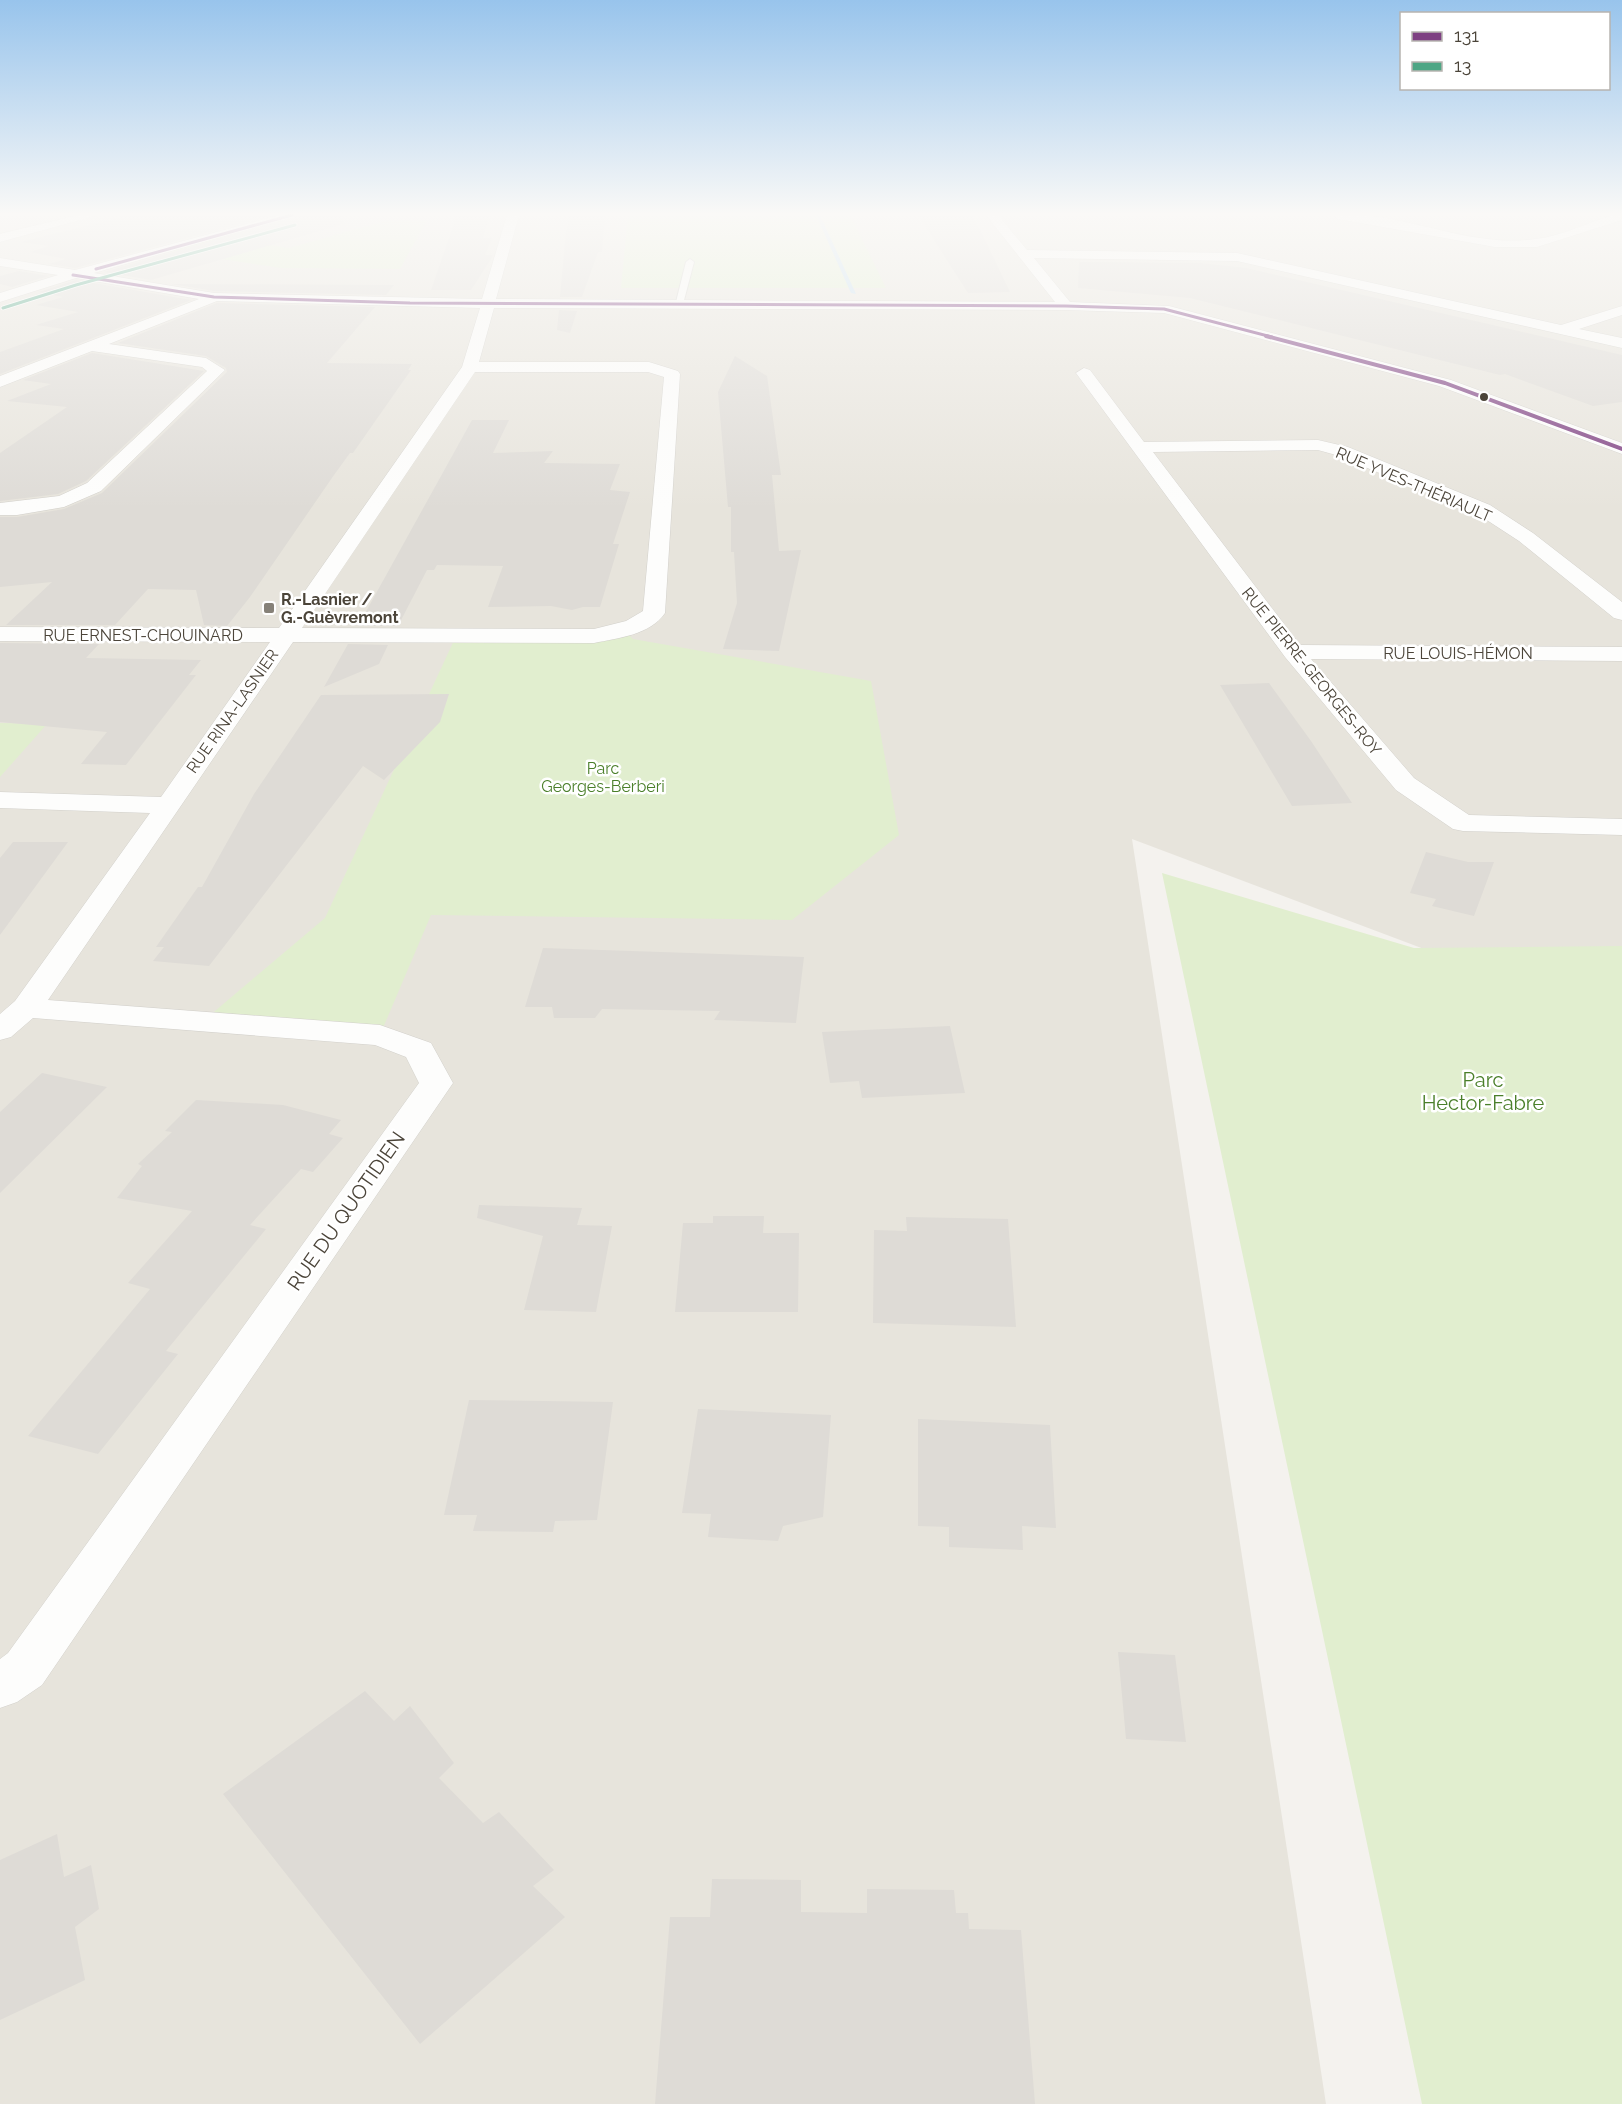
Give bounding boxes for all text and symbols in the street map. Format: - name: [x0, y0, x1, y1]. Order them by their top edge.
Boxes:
- legend: [1400, 12, 1610, 90]
- text: 131: [1454, 25, 1479, 46]
- text: 13: [1454, 55, 1471, 76]
- unlabelled marker: [1478, 391, 1490, 403]
- street label: RUE YVES-THÉRIAULT: [1333, 442, 1495, 526]
- street label: RUE PIERRE-GEORGES-ROY: [1238, 584, 1386, 760]
- place label: R.-Lasnier / G.-Guèvremont: [281, 590, 399, 627]
- marker: R.-Lasnier / G.-Guèvremont: [262, 601, 276, 615]
- street label: RUE ERNEST-CHOUINARD: [43, 626, 243, 645]
- street label: RUE LOUIS-HÉMON: [1383, 643, 1533, 663]
- street label: RUE RINA-LASNIER: [183, 646, 282, 777]
- park label: Parc Georges-Berberi: [541, 759, 665, 796]
- park label: Parc Hector-Fabre: [1422, 1068, 1545, 1115]
- street label: RUE DU QUOTIDIEN: [282, 1127, 410, 1295]

